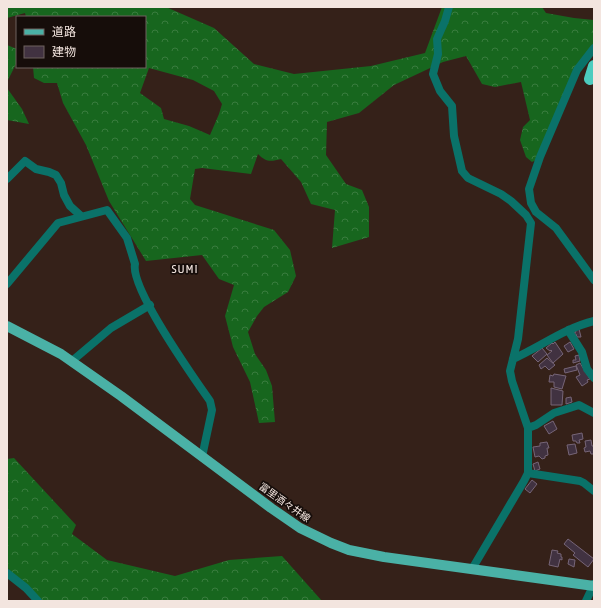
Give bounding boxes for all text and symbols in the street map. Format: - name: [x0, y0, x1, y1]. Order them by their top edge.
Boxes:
- legend: [16, 16, 146, 68]
- text: 道路: [52, 25, 76, 39]
- text: 建物: [52, 45, 76, 59]
- district label: SUMI: [171, 262, 199, 276]
- street label: 富里酒々井線: [257, 481, 312, 524]

